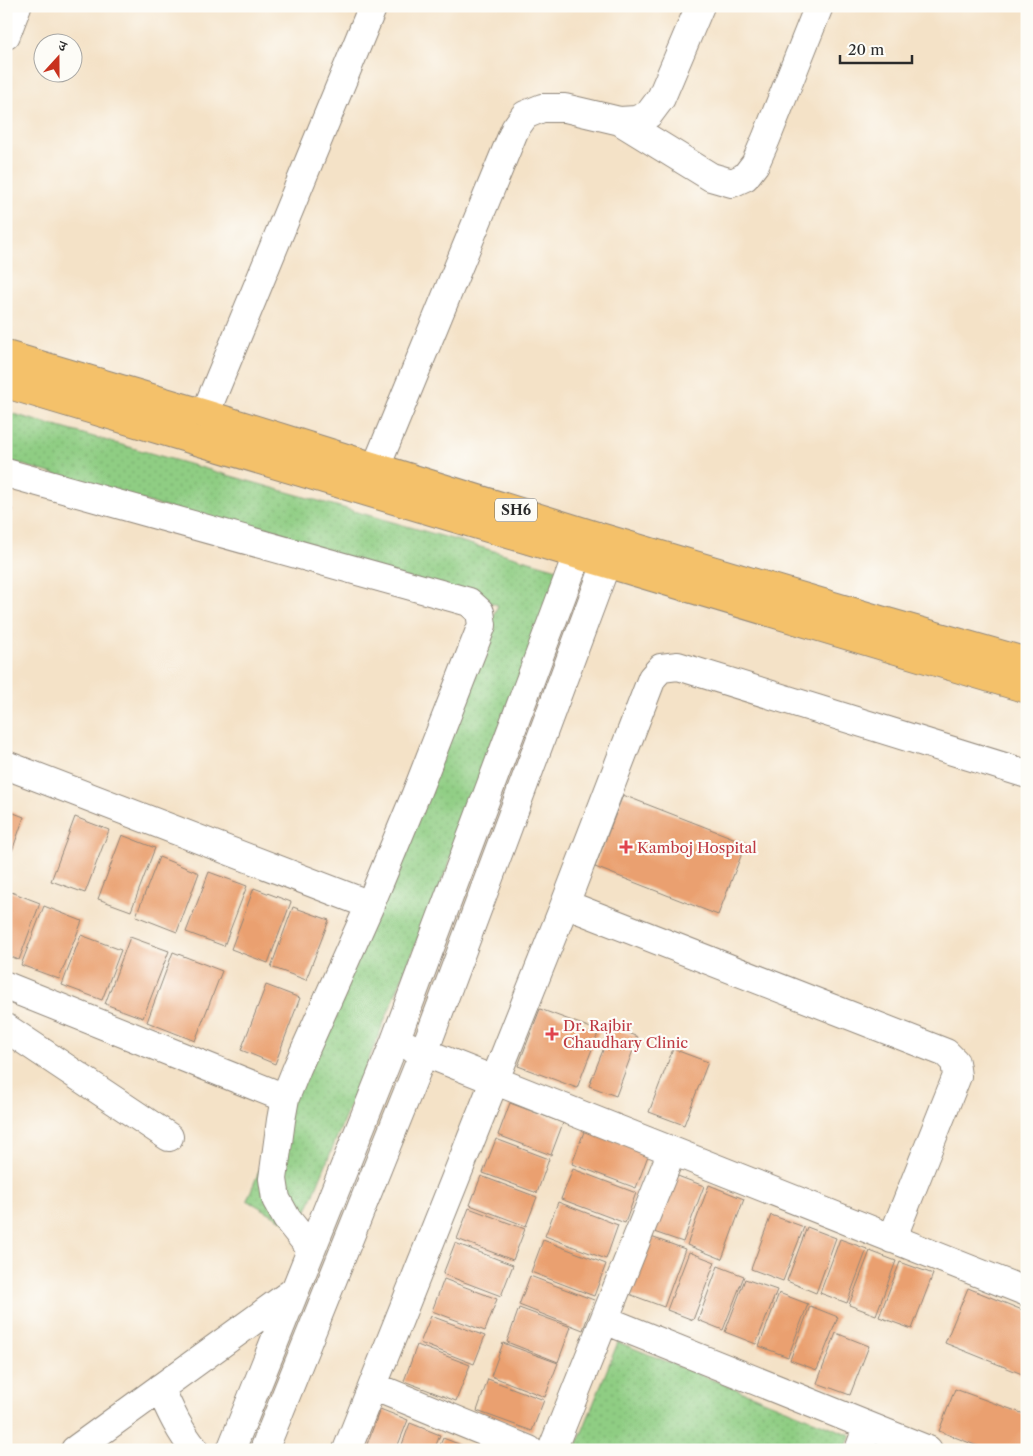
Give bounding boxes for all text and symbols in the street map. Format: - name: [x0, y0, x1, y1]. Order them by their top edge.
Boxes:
- north arrow: [32, 32, 82, 82]
- scale bar: [840, 32, 913, 64]
- text: उ: [55, 36, 70, 56]
- text: 20 m: [848, 40, 884, 59]
- road number: SH6: [495, 498, 537, 522]
- place label: Kamboj Hospital: [637, 838, 757, 857]
- marker: Kamboj Hospital: [619, 840, 633, 854]
- place label: Dr. Rajbir Chaudhary Clinic: [563, 1016, 688, 1052]
- marker: Dr. Rajbir Chaudhary Clinic: [545, 1027, 559, 1041]

